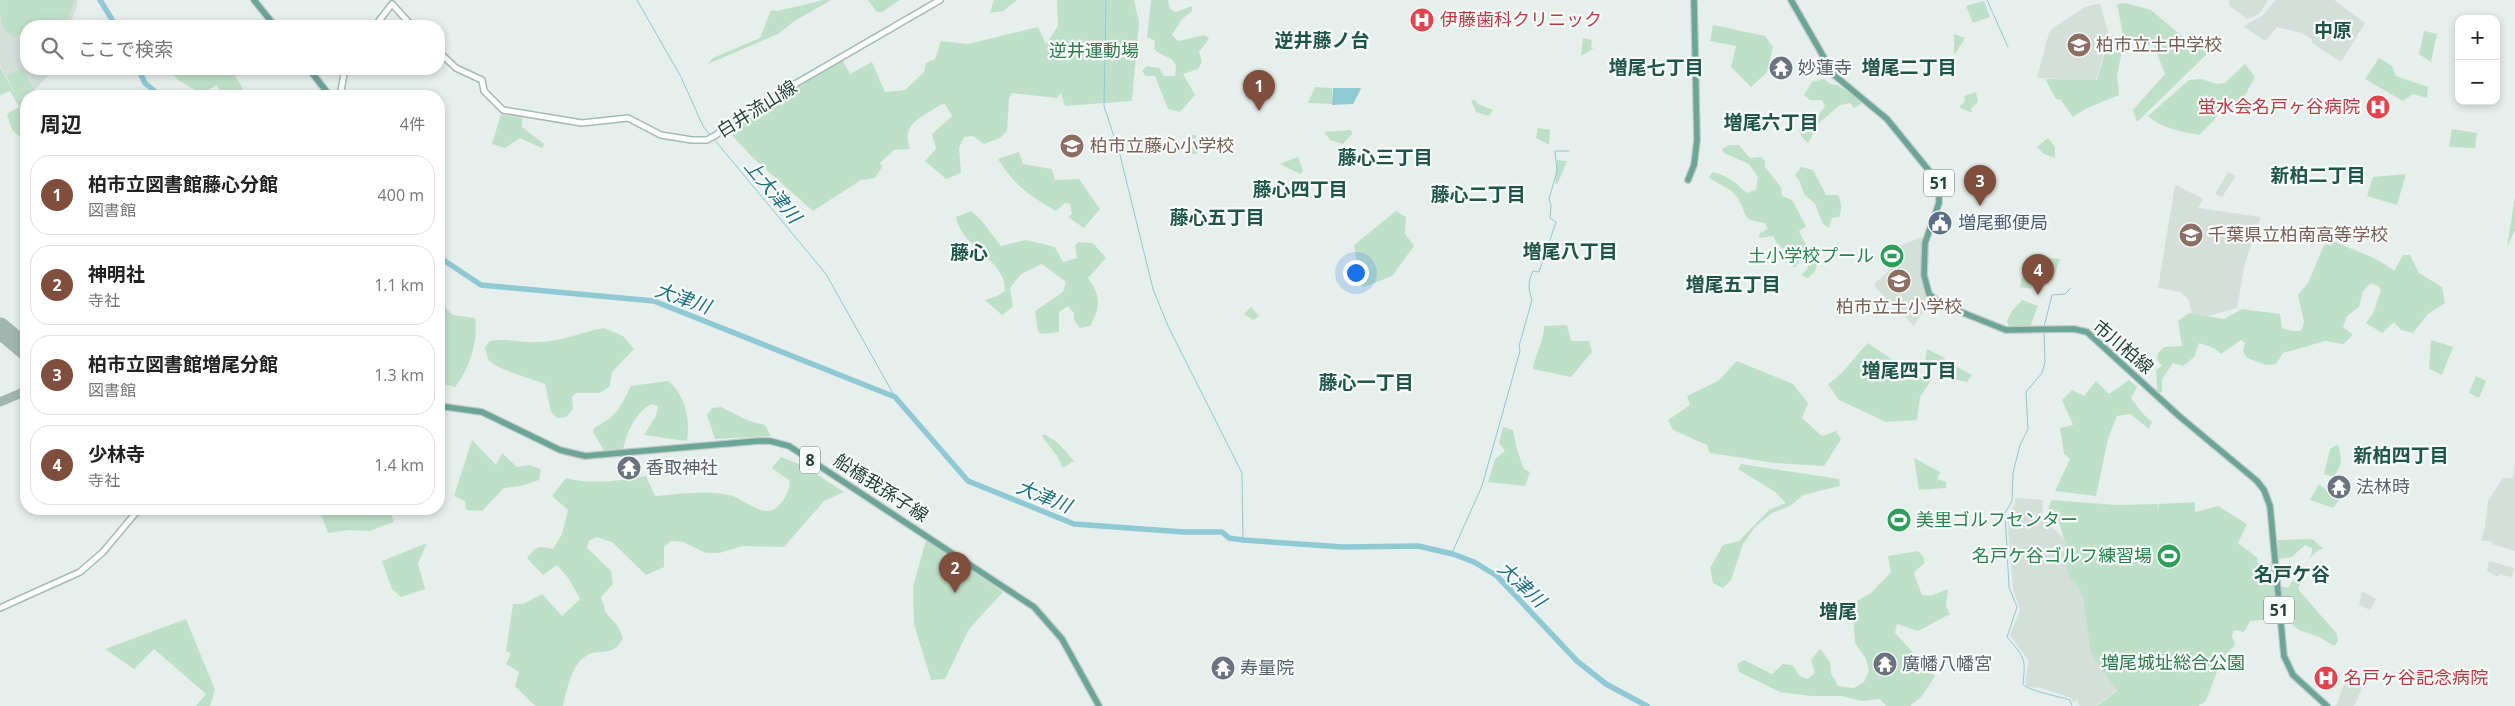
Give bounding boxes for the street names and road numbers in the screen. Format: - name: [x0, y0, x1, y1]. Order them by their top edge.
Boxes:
- street label: 白井流山線: [712, 74, 801, 142]
- road number: 51: [1924, 170, 1954, 197]
- street label: 市川柏線: [2088, 314, 2159, 379]
- road number: 8: [800, 446, 820, 474]
- street label: 船橋我孫子線: [830, 448, 933, 527]
- road number: 51: [2264, 596, 2294, 624]

